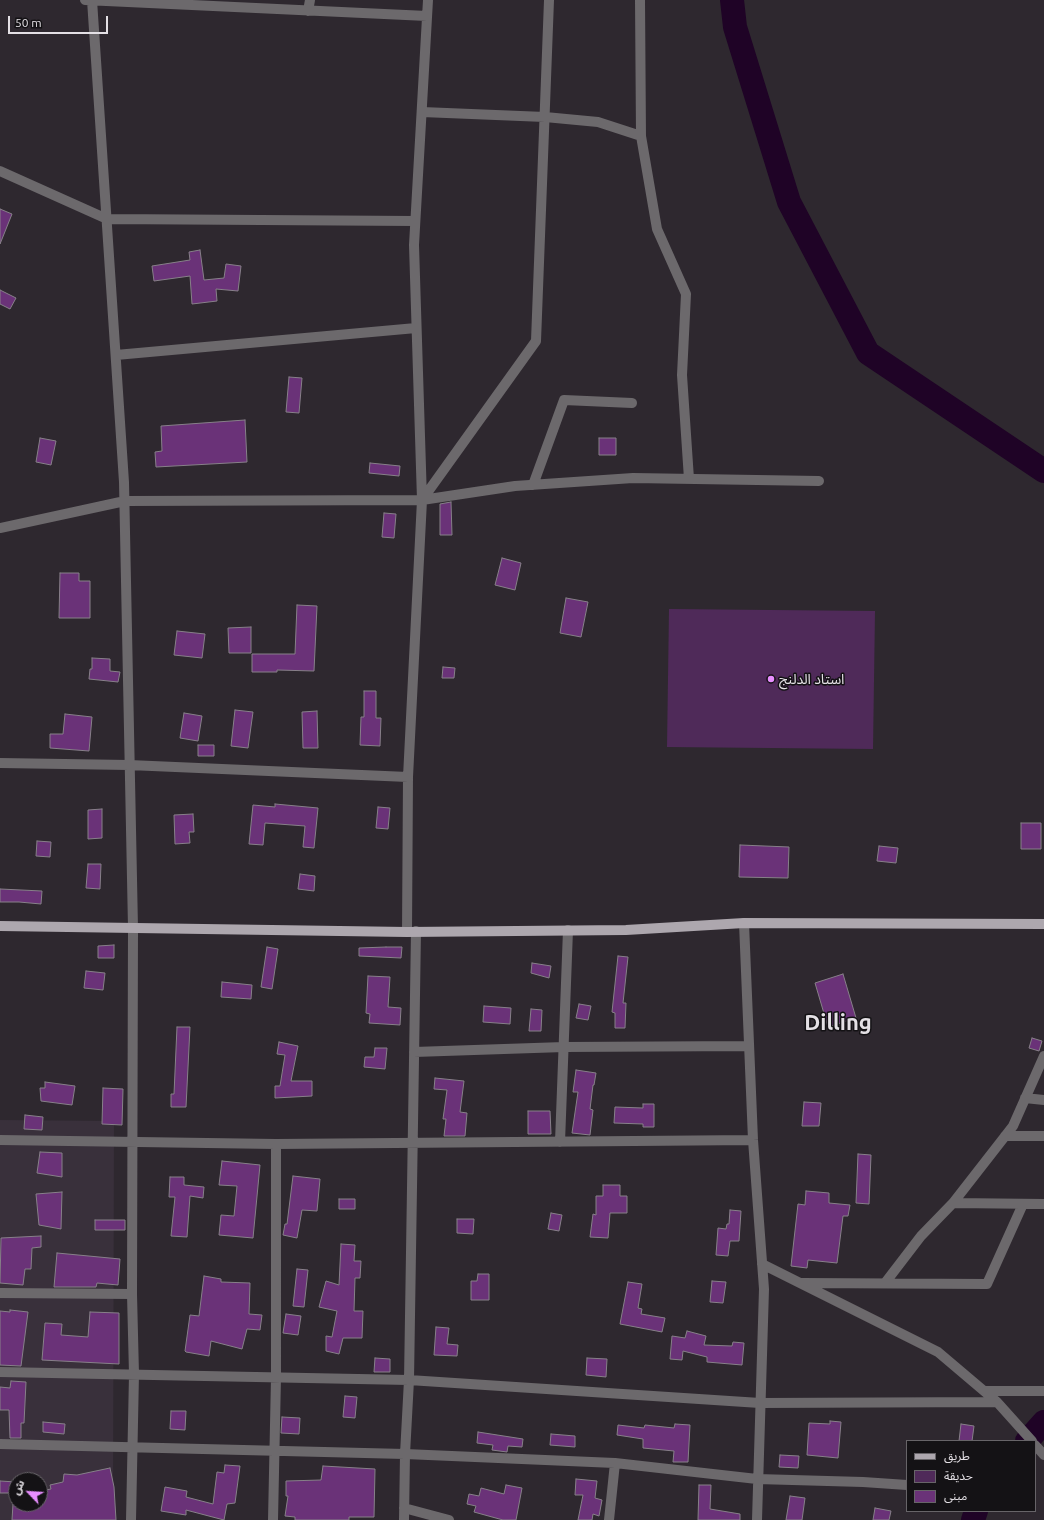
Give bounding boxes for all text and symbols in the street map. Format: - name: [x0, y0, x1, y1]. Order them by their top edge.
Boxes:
- scale bar: [10, 8, 110, 34]
- text: 50 m: [15, 16, 42, 29]
- place label: استاد الدلنج: [779, 671, 844, 687]
- marker: استاد الدلنج: [766, 674, 776, 684]
- district label: Dilling: [804, 1010, 872, 1036]
- legend: [906, 1440, 1036, 1512]
- text: طريق: [944, 1449, 970, 1462]
- text: حديقة: [944, 1469, 973, 1482]
- north arrow: [8, 1472, 48, 1512]
- text: ش: [9, 1478, 27, 1497]
- text: مبنى: [944, 1489, 967, 1502]

